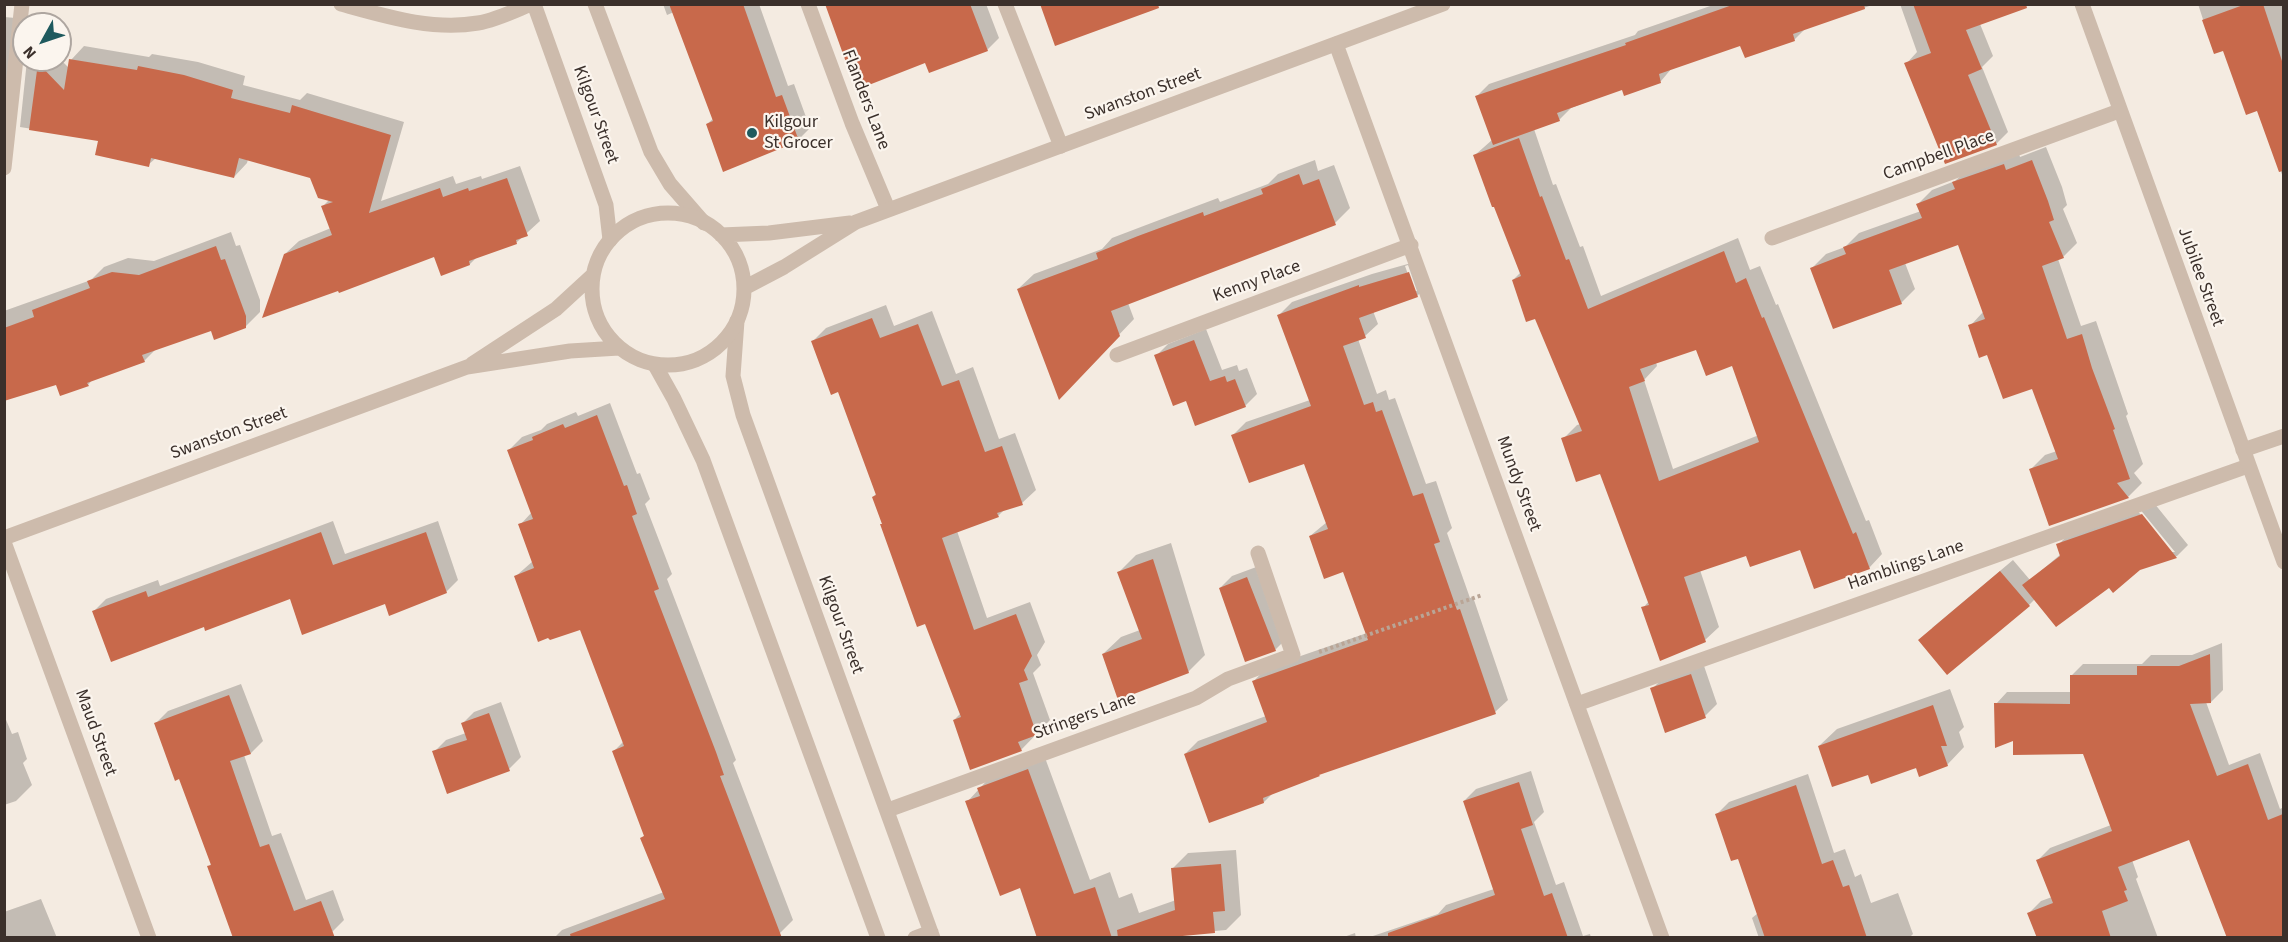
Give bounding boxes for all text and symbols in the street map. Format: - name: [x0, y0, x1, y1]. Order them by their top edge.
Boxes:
- north arrow: [12, 12, 72, 72]
- text: N: [18, 41, 42, 63]
- street label: Flanders Lane: [836, 47, 894, 153]
- street label: Kilgour Street: [567, 63, 623, 167]
- street label: Swanston Street: [1082, 64, 1204, 126]
- place label: Kilgour St Grocer: [764, 112, 833, 154]
- marker: Kilgour St Grocer: [745, 126, 759, 140]
- street label: Campbell Place: [1881, 126, 1997, 186]
- street label: Jubilee Street: [2172, 224, 2228, 330]
- street label: Kenny Place: [1210, 256, 1304, 308]
- street label: Swanston Street: [168, 403, 290, 465]
- street label: Mundy Street: [1491, 433, 1545, 535]
- street label: Hamblings Lane: [1845, 536, 1967, 596]
- street label: Kilgour Street: [812, 573, 868, 677]
- street label: Maud Street: [69, 687, 121, 779]
- street label: Stringers Lane: [1031, 688, 1139, 746]

